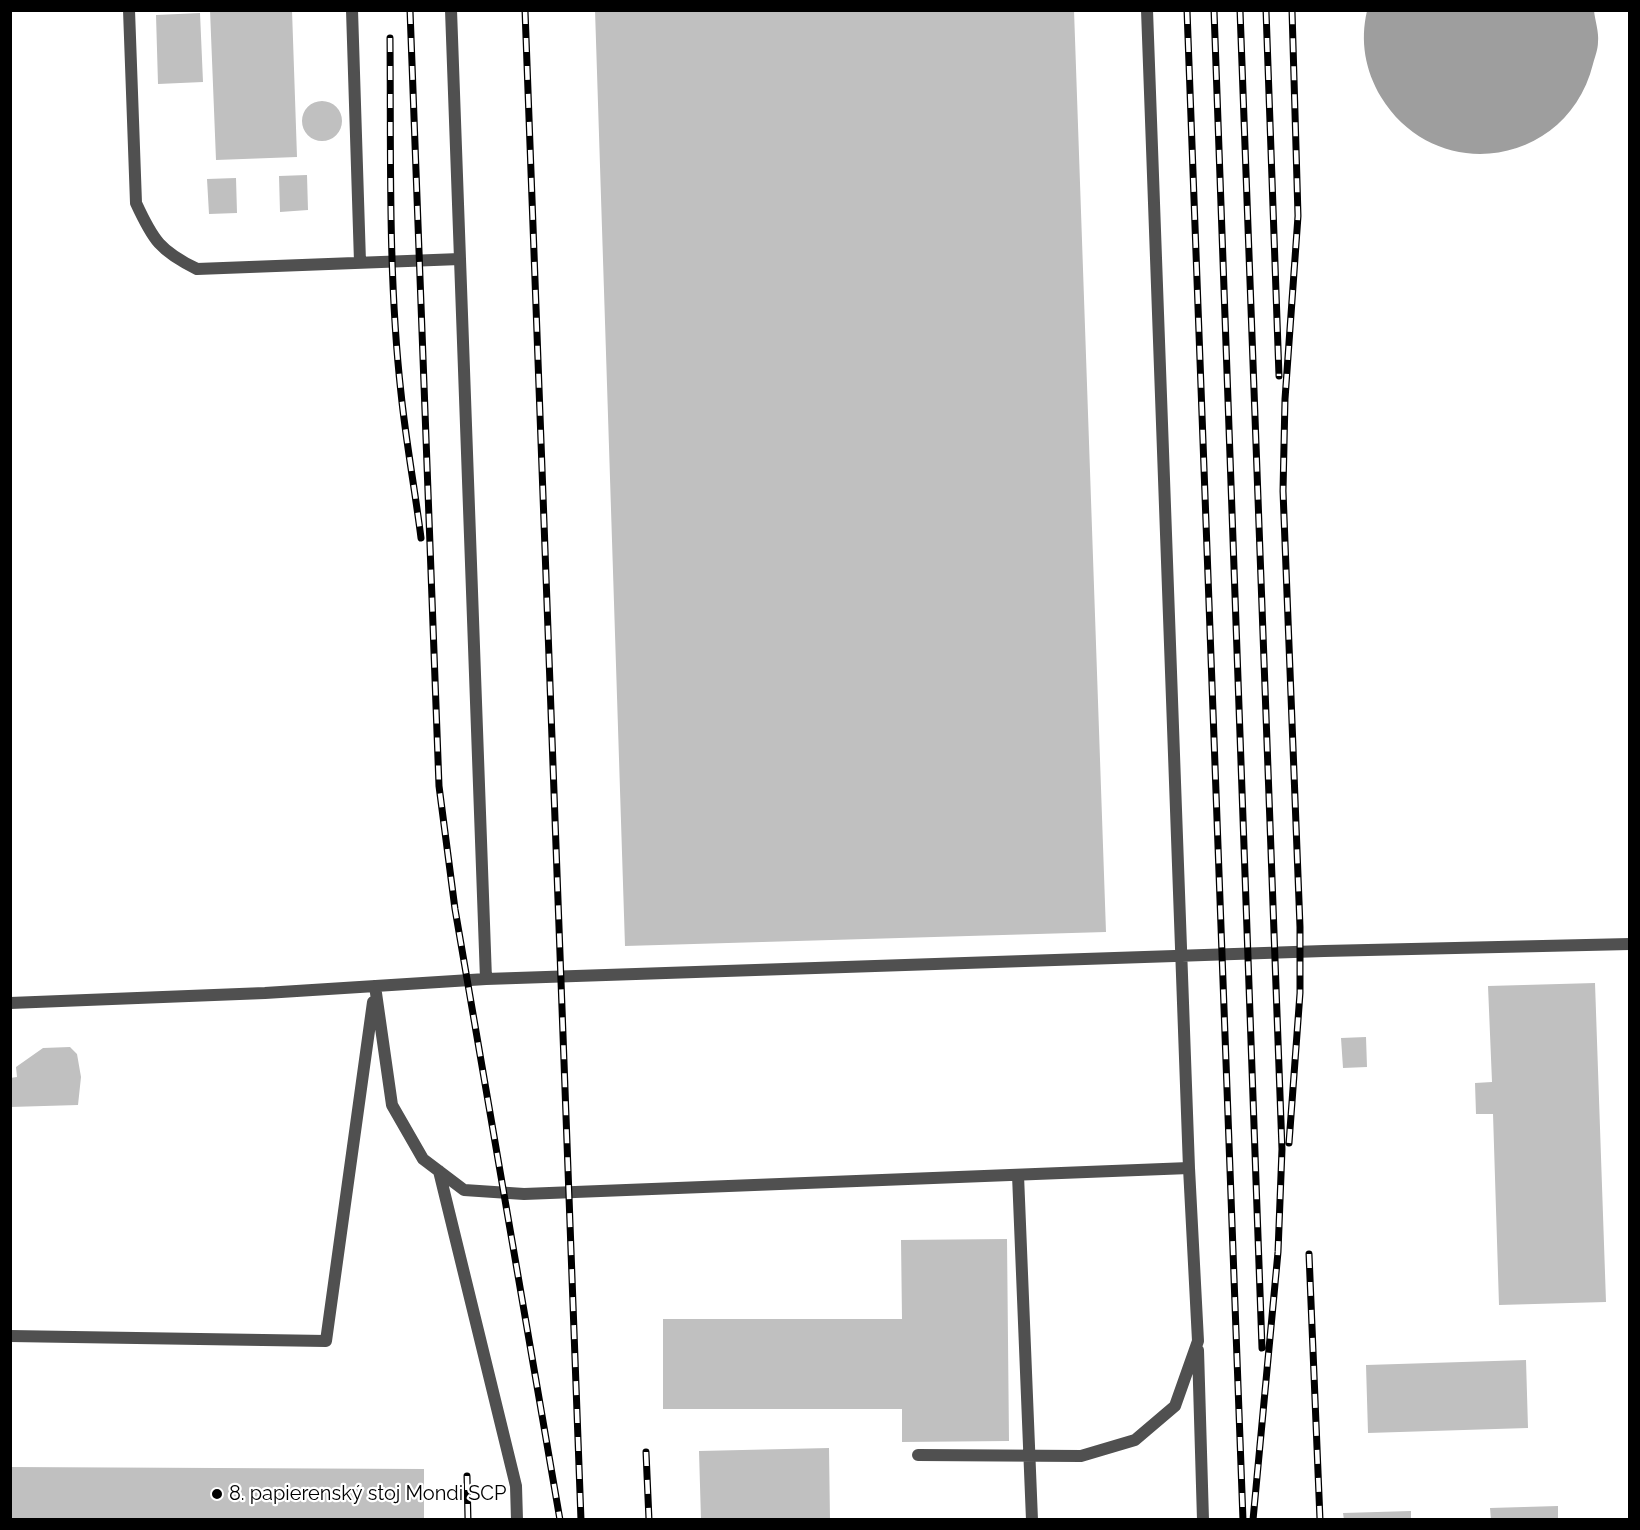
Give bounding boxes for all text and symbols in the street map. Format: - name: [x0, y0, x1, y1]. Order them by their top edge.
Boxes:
- place label: 8. papierenský stoj Mondi SCP: [229, 1482, 507, 1506]
- marker: 8. papierenský stoj Mondi SCP: [210, 1487, 224, 1501]

